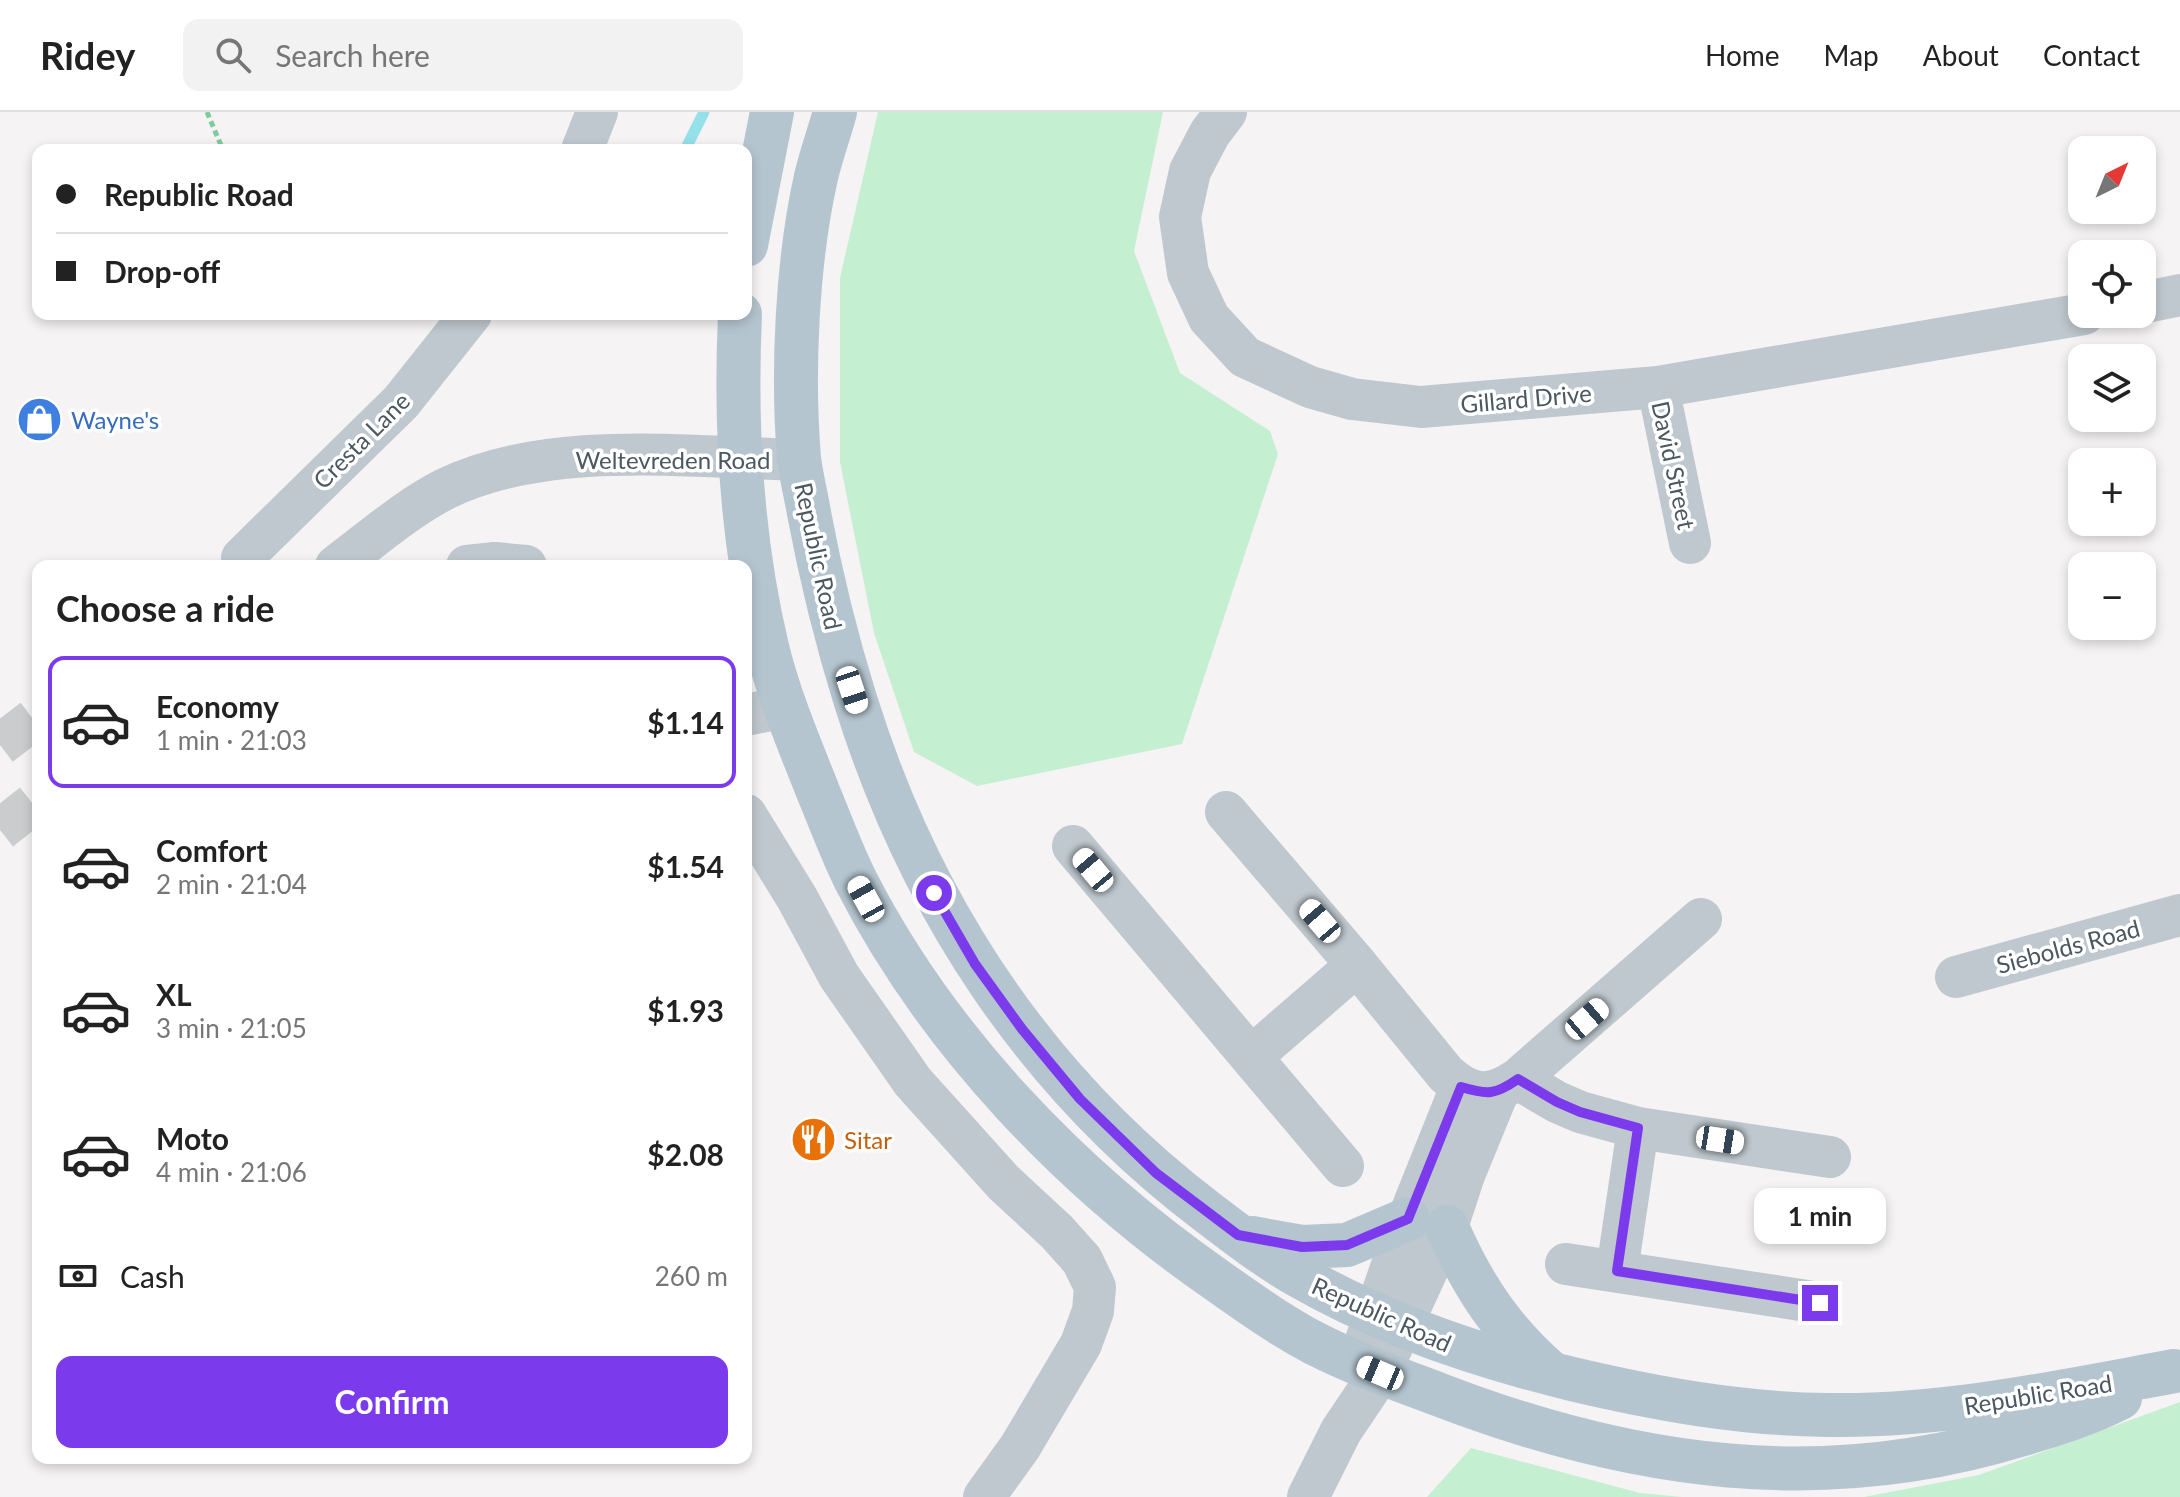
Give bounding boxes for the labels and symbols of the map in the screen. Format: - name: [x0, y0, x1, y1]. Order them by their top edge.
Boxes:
- north arrow: [2068, 136, 2156, 224]
- street label: Gillard Drive: [1459, 378, 1593, 418]
- street label: Cresta Lane: [307, 386, 415, 494]
- shop icon: Wayne's: [16, 395, 64, 443]
- street label: David Street: [1646, 398, 1702, 532]
- place label: Wayne's: [71, 405, 159, 434]
- street label: Weltevreden Road: [576, 445, 770, 474]
- street label: Republic Road: [789, 480, 849, 632]
- car: [833, 663, 871, 717]
- car: [1068, 844, 1118, 896]
- car: [844, 872, 888, 926]
- route start: [916, 875, 952, 911]
- car: [1295, 895, 1345, 947]
- street label: Siebolds Road: [1993, 913, 2143, 979]
- car: [1561, 994, 1613, 1044]
- restaurant icon: Sitar: [789, 1115, 837, 1163]
- car: [1694, 1124, 1746, 1156]
- place label: Sitar: [844, 1125, 892, 1154]
- callout: 1 min: [1754, 1187, 1886, 1243]
- street label: Republic Road: [1308, 1270, 1456, 1358]
- route end: [1802, 1285, 1838, 1321]
- car: [1353, 1353, 1407, 1393]
- street label: Republic Road: [1962, 1368, 2114, 1420]

